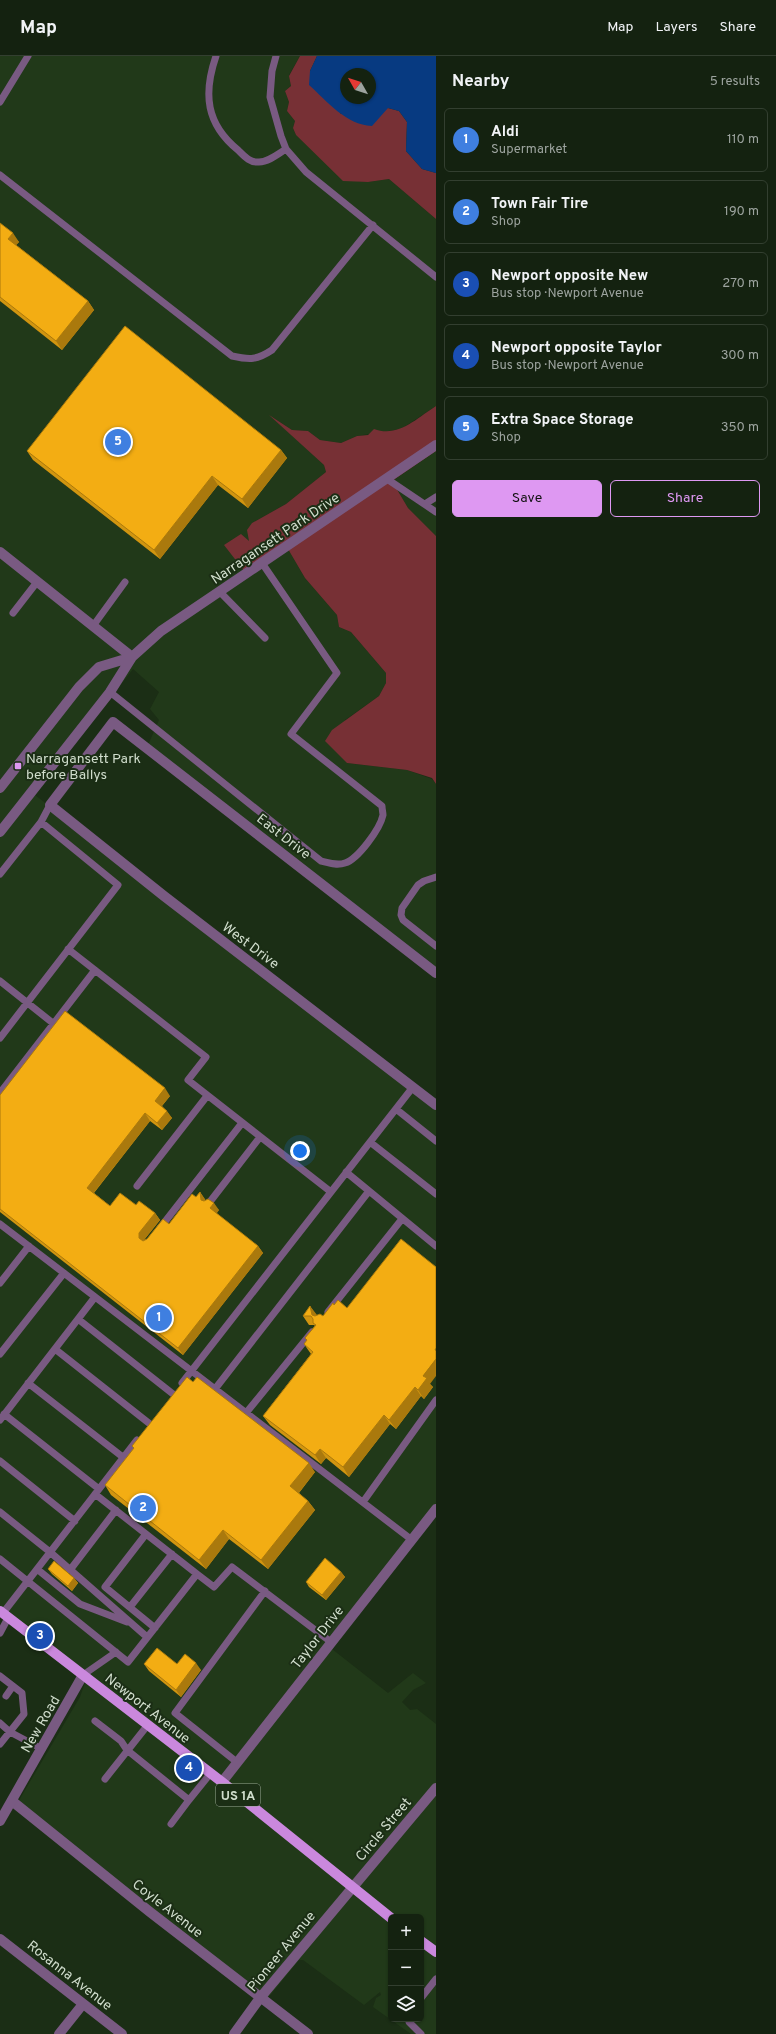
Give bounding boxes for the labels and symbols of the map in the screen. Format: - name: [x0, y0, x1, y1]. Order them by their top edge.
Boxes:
- north arrow: [340, 68, 376, 104]
- pin: 5: [105, 427, 131, 457]
- street label: Narragansett Park Drive: [208, 490, 343, 589]
- place label: Narragansett Park before Ballys: [26, 751, 141, 784]
- marker: Narragansett Park before Ballys: [13, 761, 23, 771]
- street label: East Drive: [253, 811, 313, 864]
- street label: West Drive: [218, 919, 282, 973]
- your location: [290, 1141, 310, 1161]
- pin: 1: [146, 1303, 172, 1333]
- pin: 2: [130, 1493, 156, 1523]
- street label: Taylor Drive: [288, 1603, 348, 1673]
- pin: 3: [27, 1621, 53, 1651]
- street label: Newport Avenue: [101, 1671, 193, 1748]
- street label: New Road: [18, 1693, 64, 1756]
- pin: 4: [176, 1753, 202, 1783]
- road number: US 1A: [216, 1784, 260, 1806]
- street label: Circle Street: [353, 1795, 416, 1865]
- street label: Coyle Avenue: [128, 1876, 206, 1942]
- street label: Pioneer Avenue: [245, 1908, 320, 1996]
- street label: Rosanna Avenue: [23, 1938, 115, 2015]

